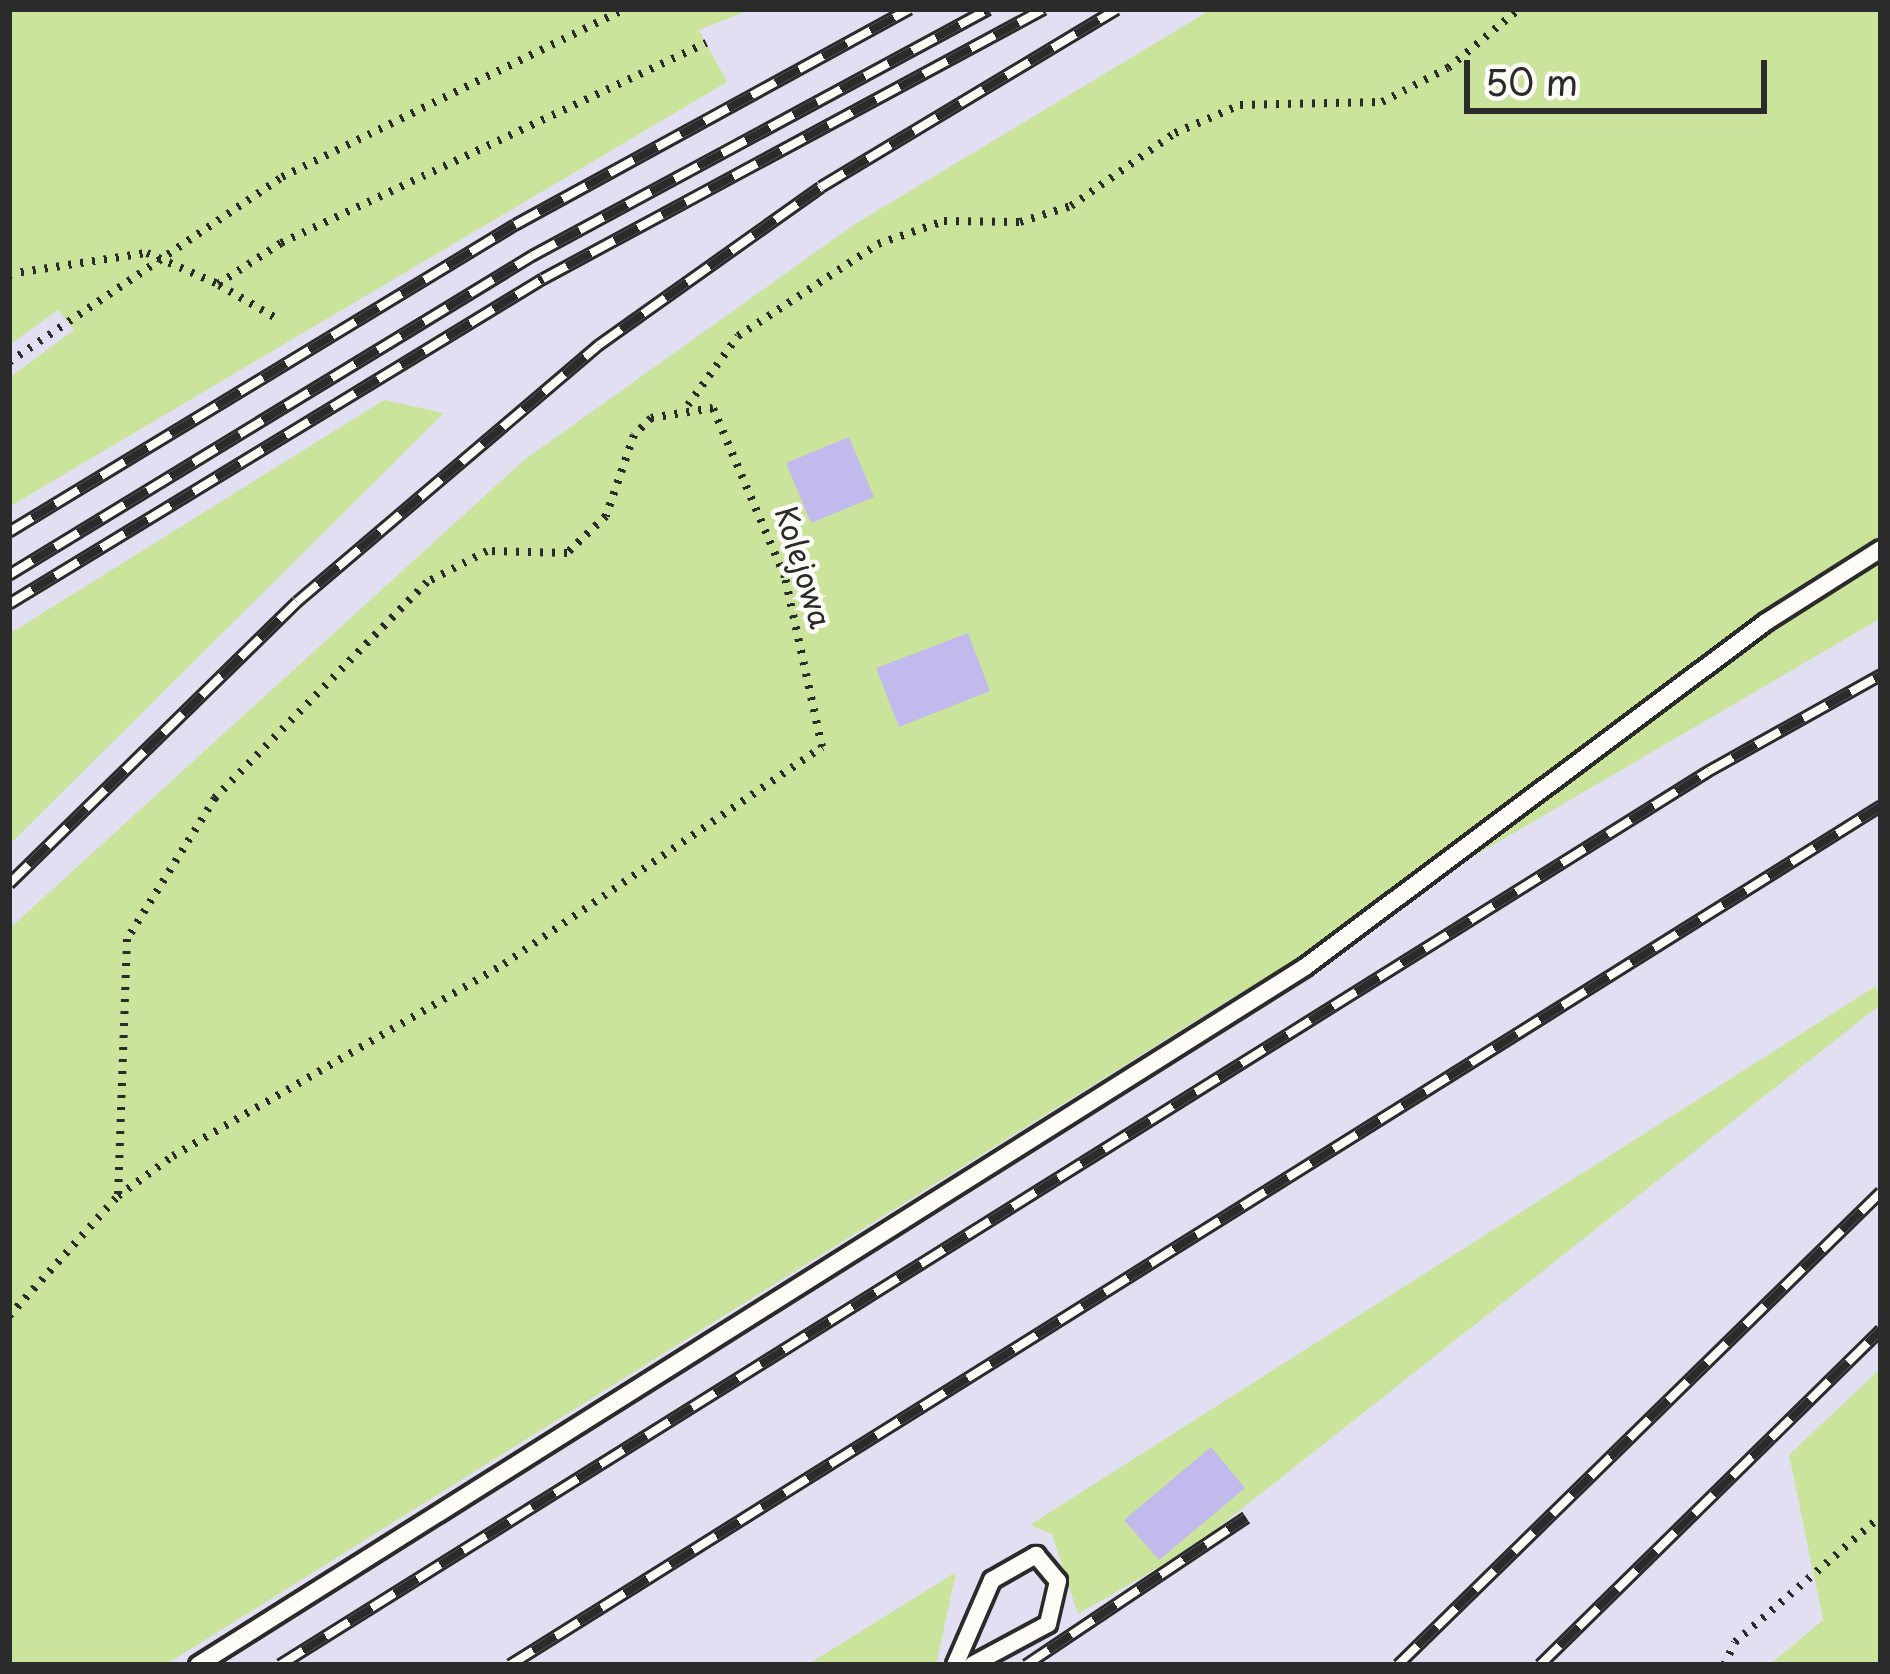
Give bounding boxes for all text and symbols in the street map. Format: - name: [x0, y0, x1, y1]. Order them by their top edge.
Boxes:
- scale bar: [1470, 36, 1773, 110]
- text: 50 m: [1485, 54, 1578, 108]
- street label: Kolejowa: [768, 502, 840, 632]

